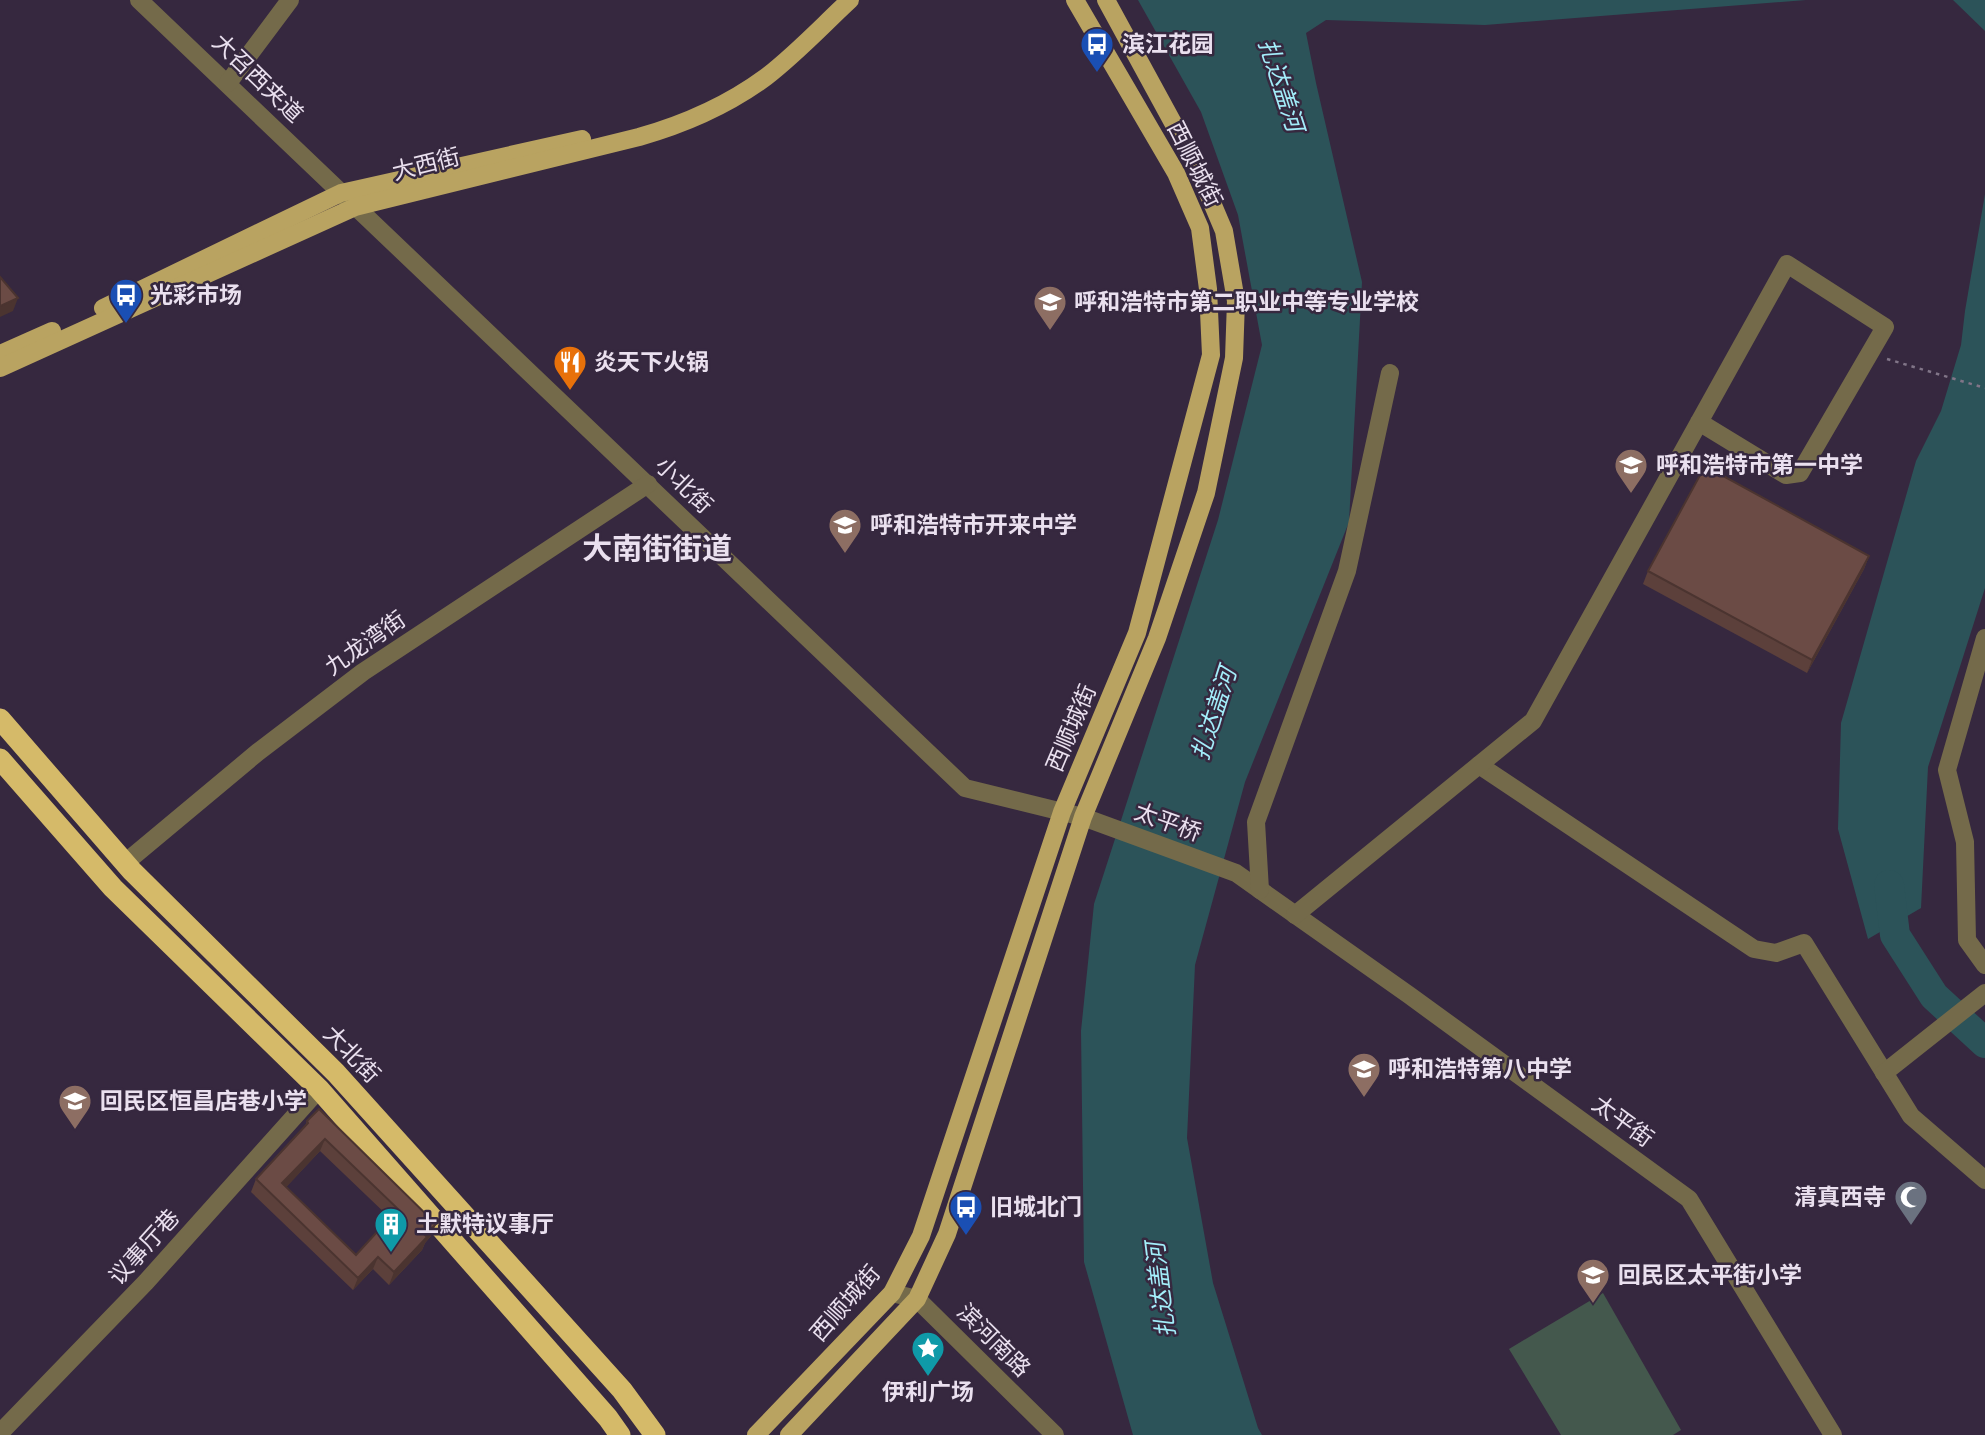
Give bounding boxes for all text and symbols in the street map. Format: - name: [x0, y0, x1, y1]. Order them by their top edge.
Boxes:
- bus stop icon: 滨江花园: [1078, 25, 1116, 74]
- street label: 大召西夹道: [207, 27, 310, 128]
- place label: 滨江花园: [1122, 29, 1214, 58]
- water label: 扎达盖河: [1253, 34, 1312, 139]
- street label: 西顺城街: [1162, 116, 1229, 211]
- street label: 大西街: [389, 141, 463, 186]
- bus stop icon: 光彩市场: [107, 276, 145, 325]
- place label: 光彩市场: [150, 280, 242, 309]
- school or university icon: 呼和浩特市第二职业中等专业学校: [1031, 283, 1069, 332]
- place label: 呼和浩特市第二职业中等专业学校: [1074, 287, 1419, 316]
- restaurant icon: 炎天下火锅: [551, 343, 589, 392]
- place label: 炎天下火锅: [594, 347, 709, 376]
- school or university icon: 呼和浩特市第一中学: [1612, 446, 1650, 495]
- street label: 小北街: [649, 450, 719, 519]
- place label: 呼和浩特市第一中学: [1656, 450, 1863, 479]
- school or university icon: 呼和浩特市开来中学: [826, 506, 864, 555]
- place label: 呼和浩特市开来中学: [870, 510, 1077, 539]
- district label: 大南街街道: [582, 529, 732, 567]
- street label: 九龙湾街: [319, 604, 411, 681]
- water label: 扎达盖河: [1184, 660, 1243, 764]
- street label: 西顺城街: [1039, 680, 1102, 776]
- street label: 太平桥: [1131, 796, 1206, 847]
- street label: 大北街: [318, 1019, 387, 1089]
- school or university icon: 呼和浩特第八中学: [1345, 1050, 1383, 1099]
- place label: 呼和浩特第八中学: [1388, 1054, 1572, 1083]
- school or university icon: 回民区恒昌店巷小学: [56, 1082, 94, 1131]
- place label: 回民区恒昌店巷小学: [100, 1086, 307, 1115]
- street label: 太平街: [1587, 1089, 1660, 1153]
- mosque icon: 清真西寺: [1892, 1178, 1930, 1227]
- place label: 清真西寺: [1794, 1182, 1886, 1211]
- bus stop icon: 旧城北门: [947, 1188, 985, 1237]
- place label: 旧城北门: [990, 1192, 1082, 1221]
- street label: 议事厅巷: [102, 1203, 185, 1291]
- building icon: 土默特议事厅: [372, 1205, 410, 1254]
- place label: 土默特议事厅: [416, 1209, 554, 1238]
- water label: 扎达盖河: [1139, 1237, 1181, 1340]
- school or university icon: 回民区太平街小学: [1574, 1256, 1612, 1305]
- street label: 西顺城街: [804, 1258, 886, 1347]
- place label: 回民区太平街小学: [1618, 1260, 1802, 1289]
- street label: 滨河南路: [952, 1297, 1037, 1382]
- place icon: 伊利广场: [909, 1329, 947, 1378]
- place label: 伊利广场: [882, 1377, 974, 1406]

